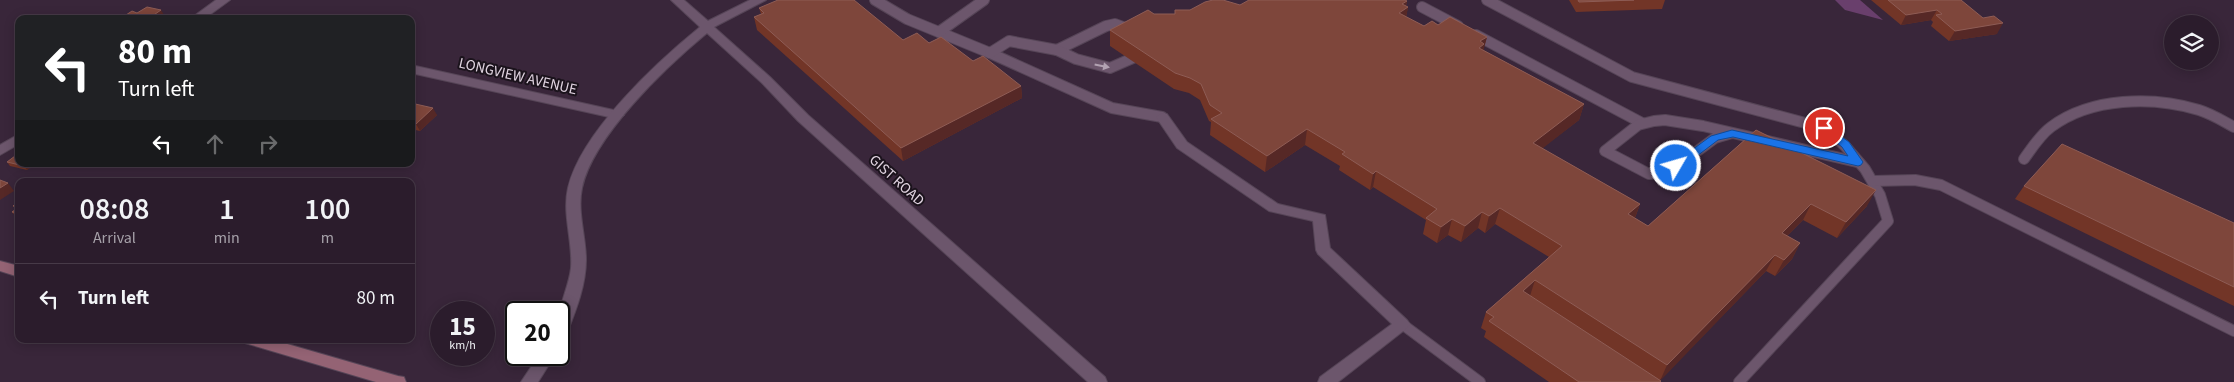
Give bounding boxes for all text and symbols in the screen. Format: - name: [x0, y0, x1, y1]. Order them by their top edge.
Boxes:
- map controls: [2164, 15, 2219, 70]
- button: layers: [2164, 15, 2219, 70]
- text: 80 m: [118, 27, 192, 77]
- icon: left: [35, 35, 100, 100]
- street label: LONGVIEW AVENUE: [457, 53, 579, 100]
- one-way arrow: [1095, 62, 1110, 70]
- text: Turn left: [118, 73, 194, 105]
- pin: [1803, 107, 1845, 149]
- icon: arrive: [1810, 114, 1838, 142]
- icon: left: [148, 130, 176, 158]
- icon: ahead: [201, 130, 229, 158]
- icon: right: [254, 130, 282, 158]
- position arrow: [1649, 139, 1701, 191]
- street label: GIST ROAD: [864, 150, 929, 211]
- text: 08:08: [80, 188, 149, 231]
- text: 1: [219, 188, 235, 231]
- text: 100: [304, 188, 350, 231]
- text: Arrival: [93, 227, 136, 249]
- text: min: [214, 227, 240, 249]
- text: m: [321, 227, 334, 249]
- icon: left: [35, 285, 63, 313]
- text: Turn left: [78, 285, 149, 312]
- text: 80 m: [357, 285, 395, 312]
- speed limit sign: 20: [505, 301, 570, 366]
- text: 15: [449, 309, 476, 345]
- text: km/h: [449, 337, 476, 354]

